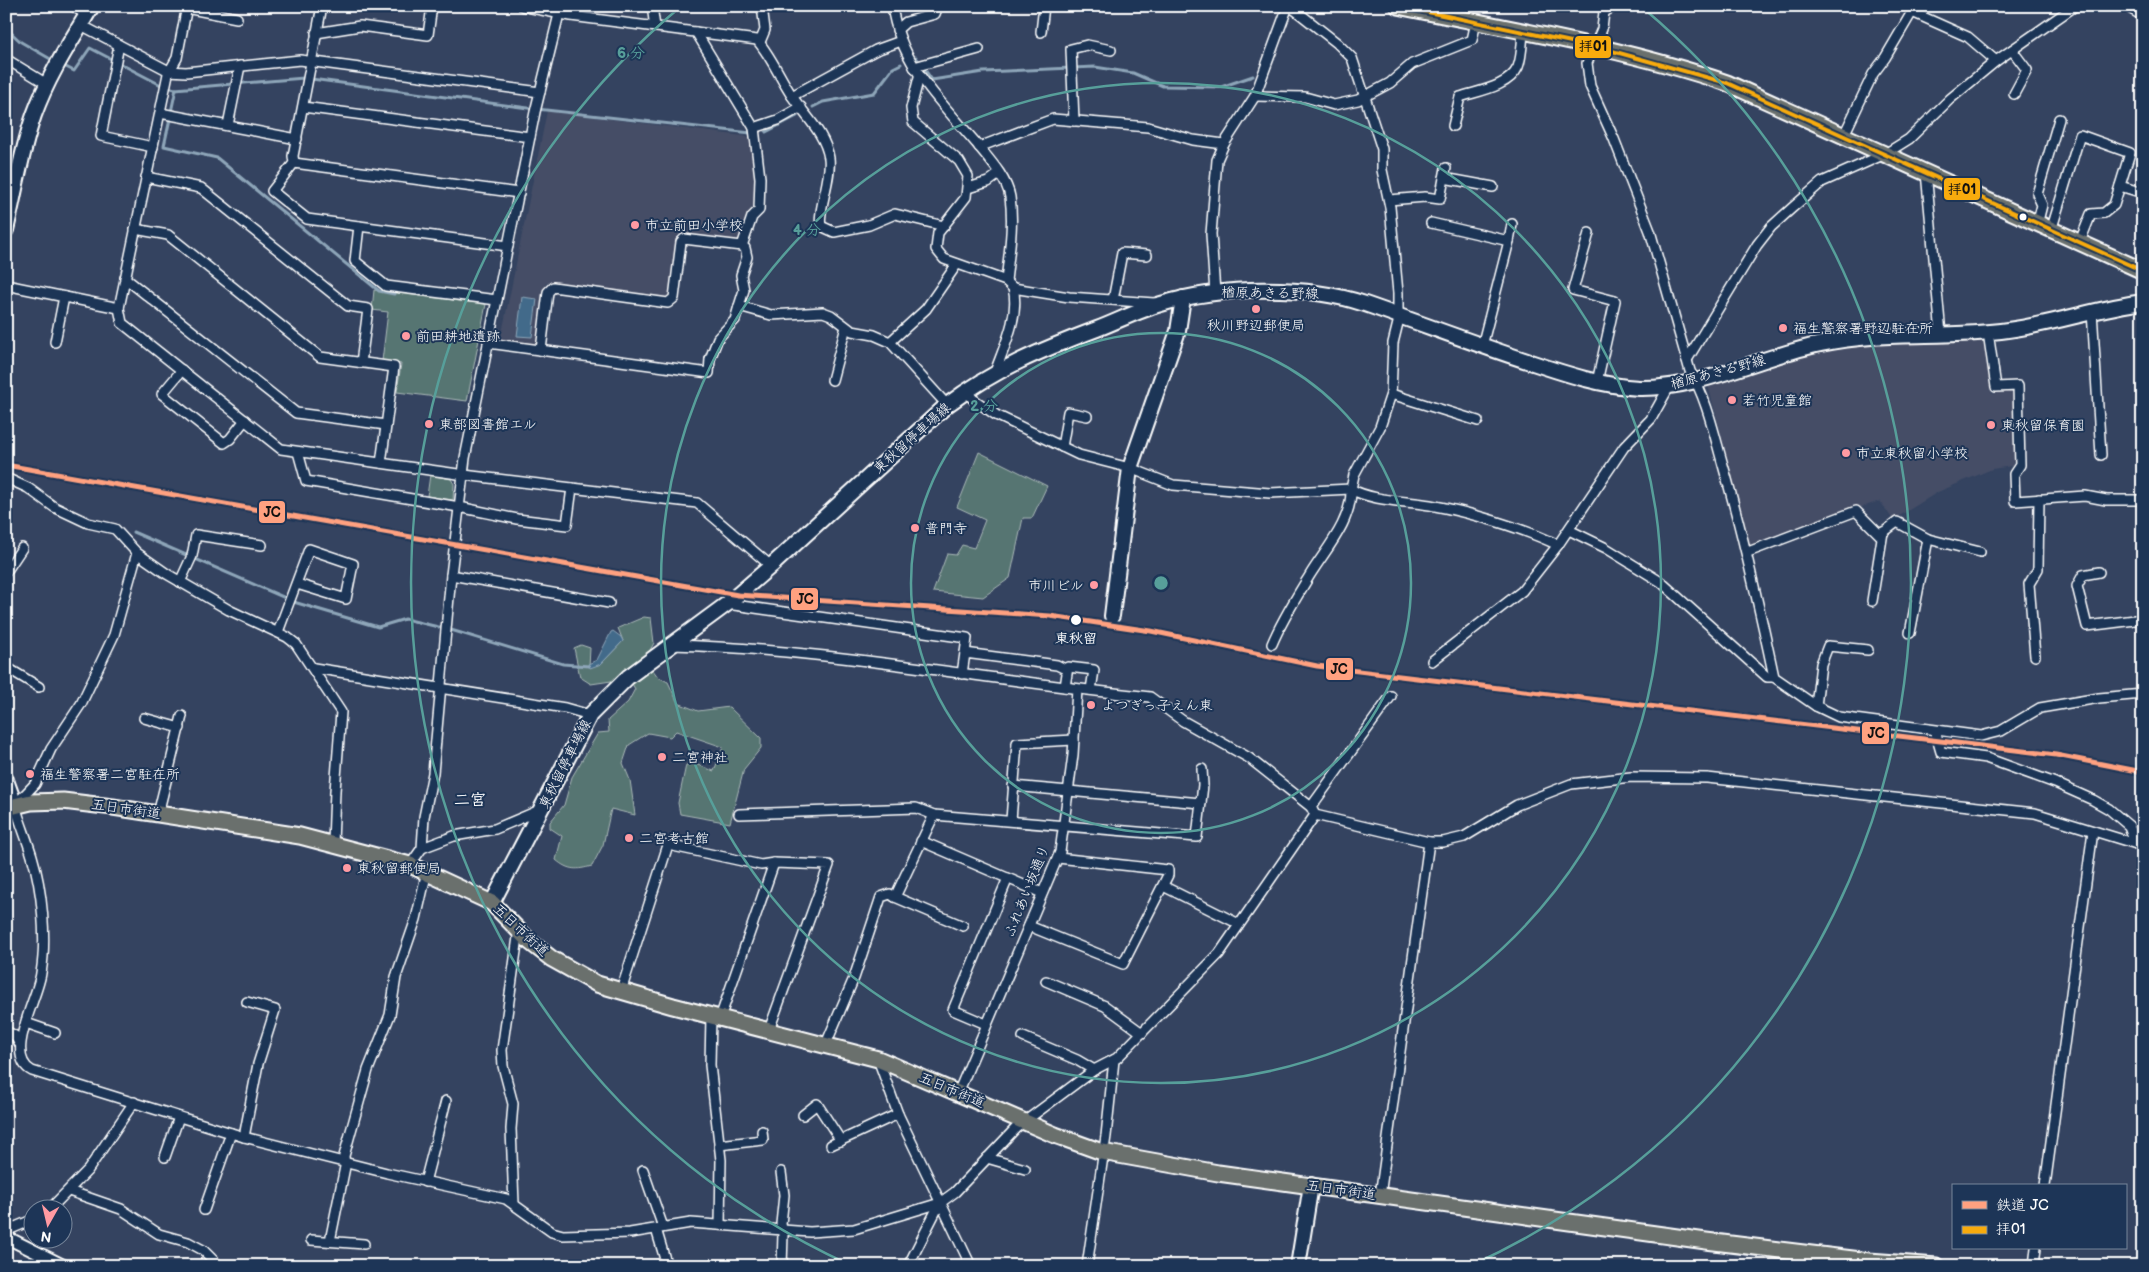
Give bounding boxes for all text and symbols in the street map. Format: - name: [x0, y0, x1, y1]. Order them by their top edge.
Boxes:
- line badge: 拝01: [1574, 35, 1612, 59]
- text: 拝01: [1579, 38, 1607, 55]
- text: 6 分: [617, 44, 645, 63]
- line badge: 拝01: [1943, 177, 1981, 201]
- text: 拝01: [1948, 181, 1976, 198]
- unlabelled marker: [2018, 212, 2028, 222]
- place label: 市立前田小学校: [645, 217, 743, 234]
- marker: 市立前田小学校: [629, 219, 641, 231]
- text: 4 分: [793, 221, 821, 240]
- street label: 楢原あきる野線: [1221, 284, 1319, 302]
- marker: 秋川野辺郵便局: [1250, 303, 1262, 315]
- place label: 秋川野辺郵便局: [1207, 317, 1305, 334]
- place label: 福生警察署野辺駐在所: [1793, 320, 1933, 337]
- marker: 福生警察署野辺駐在所: [1777, 322, 1789, 334]
- place label: 前田耕地遺跡: [416, 328, 500, 345]
- marker: 前田耕地遺跡: [400, 330, 412, 342]
- street label: 楢原あきる野線: [1669, 351, 1767, 393]
- place label: 若竹児童館: [1742, 392, 1812, 409]
- marker: 若竹児童館: [1726, 394, 1738, 406]
- text: 2 分: [970, 397, 998, 416]
- street label: 東秋留停車場線: [870, 399, 954, 477]
- place label: 東部図書館エル: [439, 416, 537, 433]
- place label: 東秋留保育園: [2001, 417, 2085, 434]
- marker: 東部図書館エル: [423, 418, 435, 430]
- marker: 東秋留保育園: [1985, 419, 1997, 431]
- place label: 市立東秋留小学校: [1856, 445, 1968, 462]
- marker: 市立東秋留小学校: [1840, 447, 1852, 459]
- line badge: JC: [258, 500, 286, 524]
- text: JC: [263, 504, 281, 521]
- place label: 普門寺: [925, 520, 967, 537]
- marker: 普門寺: [909, 522, 921, 534]
- centre of rings: [1152, 574, 1170, 592]
- place label: 市川ビル: [1028, 577, 1084, 594]
- marker: 市川ビル: [1088, 579, 1100, 591]
- line badge: JC: [790, 587, 819, 611]
- text: JC: [796, 591, 814, 608]
- marker: 東秋留: [1069, 613, 1083, 627]
- place label: 東秋留: [1055, 630, 1097, 647]
- line badge: JC: [1325, 657, 1354, 681]
- text: JC: [1330, 661, 1348, 678]
- place label: よつぎっ⼦えん東: [1101, 697, 1213, 714]
- marker: よつぎっ⼦えん東: [1085, 699, 1097, 711]
- street label: 東秋留停車場線: [535, 716, 595, 812]
- line badge: JC: [1861, 721, 1890, 745]
- text: JC: [1867, 725, 1885, 742]
- place label: 二宮神社: [672, 749, 728, 766]
- marker: 二宮神社: [656, 751, 668, 763]
- place label: 福生警察署二宮駐在所: [40, 766, 180, 783]
- marker: 福生警察署二宮駐在所: [24, 768, 36, 780]
- district label: 二宮: [454, 791, 486, 810]
- street label: 五日市街道: [90, 796, 162, 822]
- place label: 二宮考古館: [639, 830, 709, 847]
- marker: 二宮考古館: [623, 832, 635, 844]
- street label: ふれあい坂通り: [1001, 842, 1053, 940]
- place label: 東秋留郵便局: [357, 860, 441, 877]
- marker: 東秋留郵便局: [341, 862, 353, 874]
- street label: 五日市街道: [490, 900, 552, 960]
- street label: 五日市街道: [916, 1069, 988, 1111]
- street label: 五日市街道: [1305, 1177, 1377, 1203]
- legend: [1952, 1184, 2126, 1250]
- text: 鉄道 JC: [1996, 1196, 2049, 1215]
- north arrow: [22, 1200, 72, 1250]
- text: 拝01: [1996, 1220, 2026, 1239]
- text: N: [40, 1227, 53, 1246]

